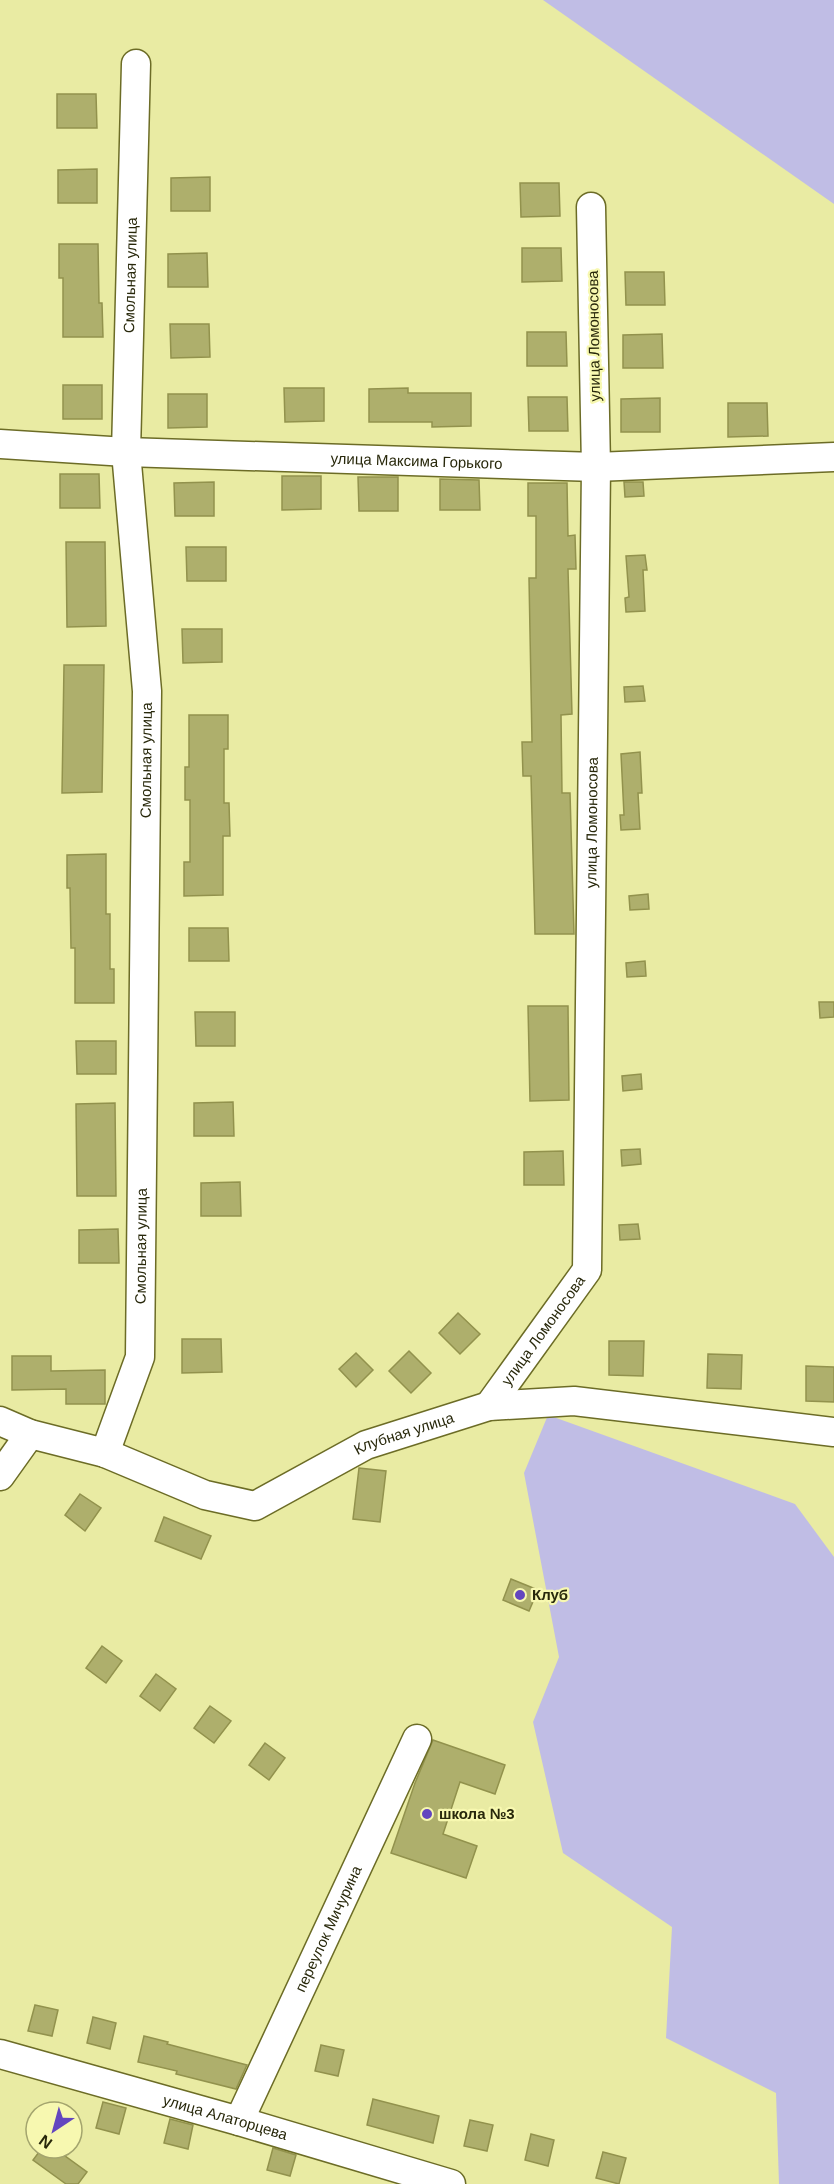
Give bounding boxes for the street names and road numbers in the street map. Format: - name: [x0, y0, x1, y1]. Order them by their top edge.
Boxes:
- street label: Смольная улица: [120, 216, 140, 333]
- street label: улица Ломоносова: [584, 270, 603, 402]
- street label: улица Максима Горького: [330, 450, 503, 472]
- street label: Смольная улица: [137, 701, 155, 818]
- street label: улица Ломоносова: [582, 756, 601, 888]
- street label: Смольная улица: [132, 1187, 150, 1304]
- street label: улица Ломоносова: [498, 1272, 589, 1388]
- street label: Клубная улица: [351, 1409, 456, 1458]
- street label: переулок Мичурина: [291, 1862, 365, 1995]
- street label: улица Алаторцева: [161, 2091, 290, 2143]

